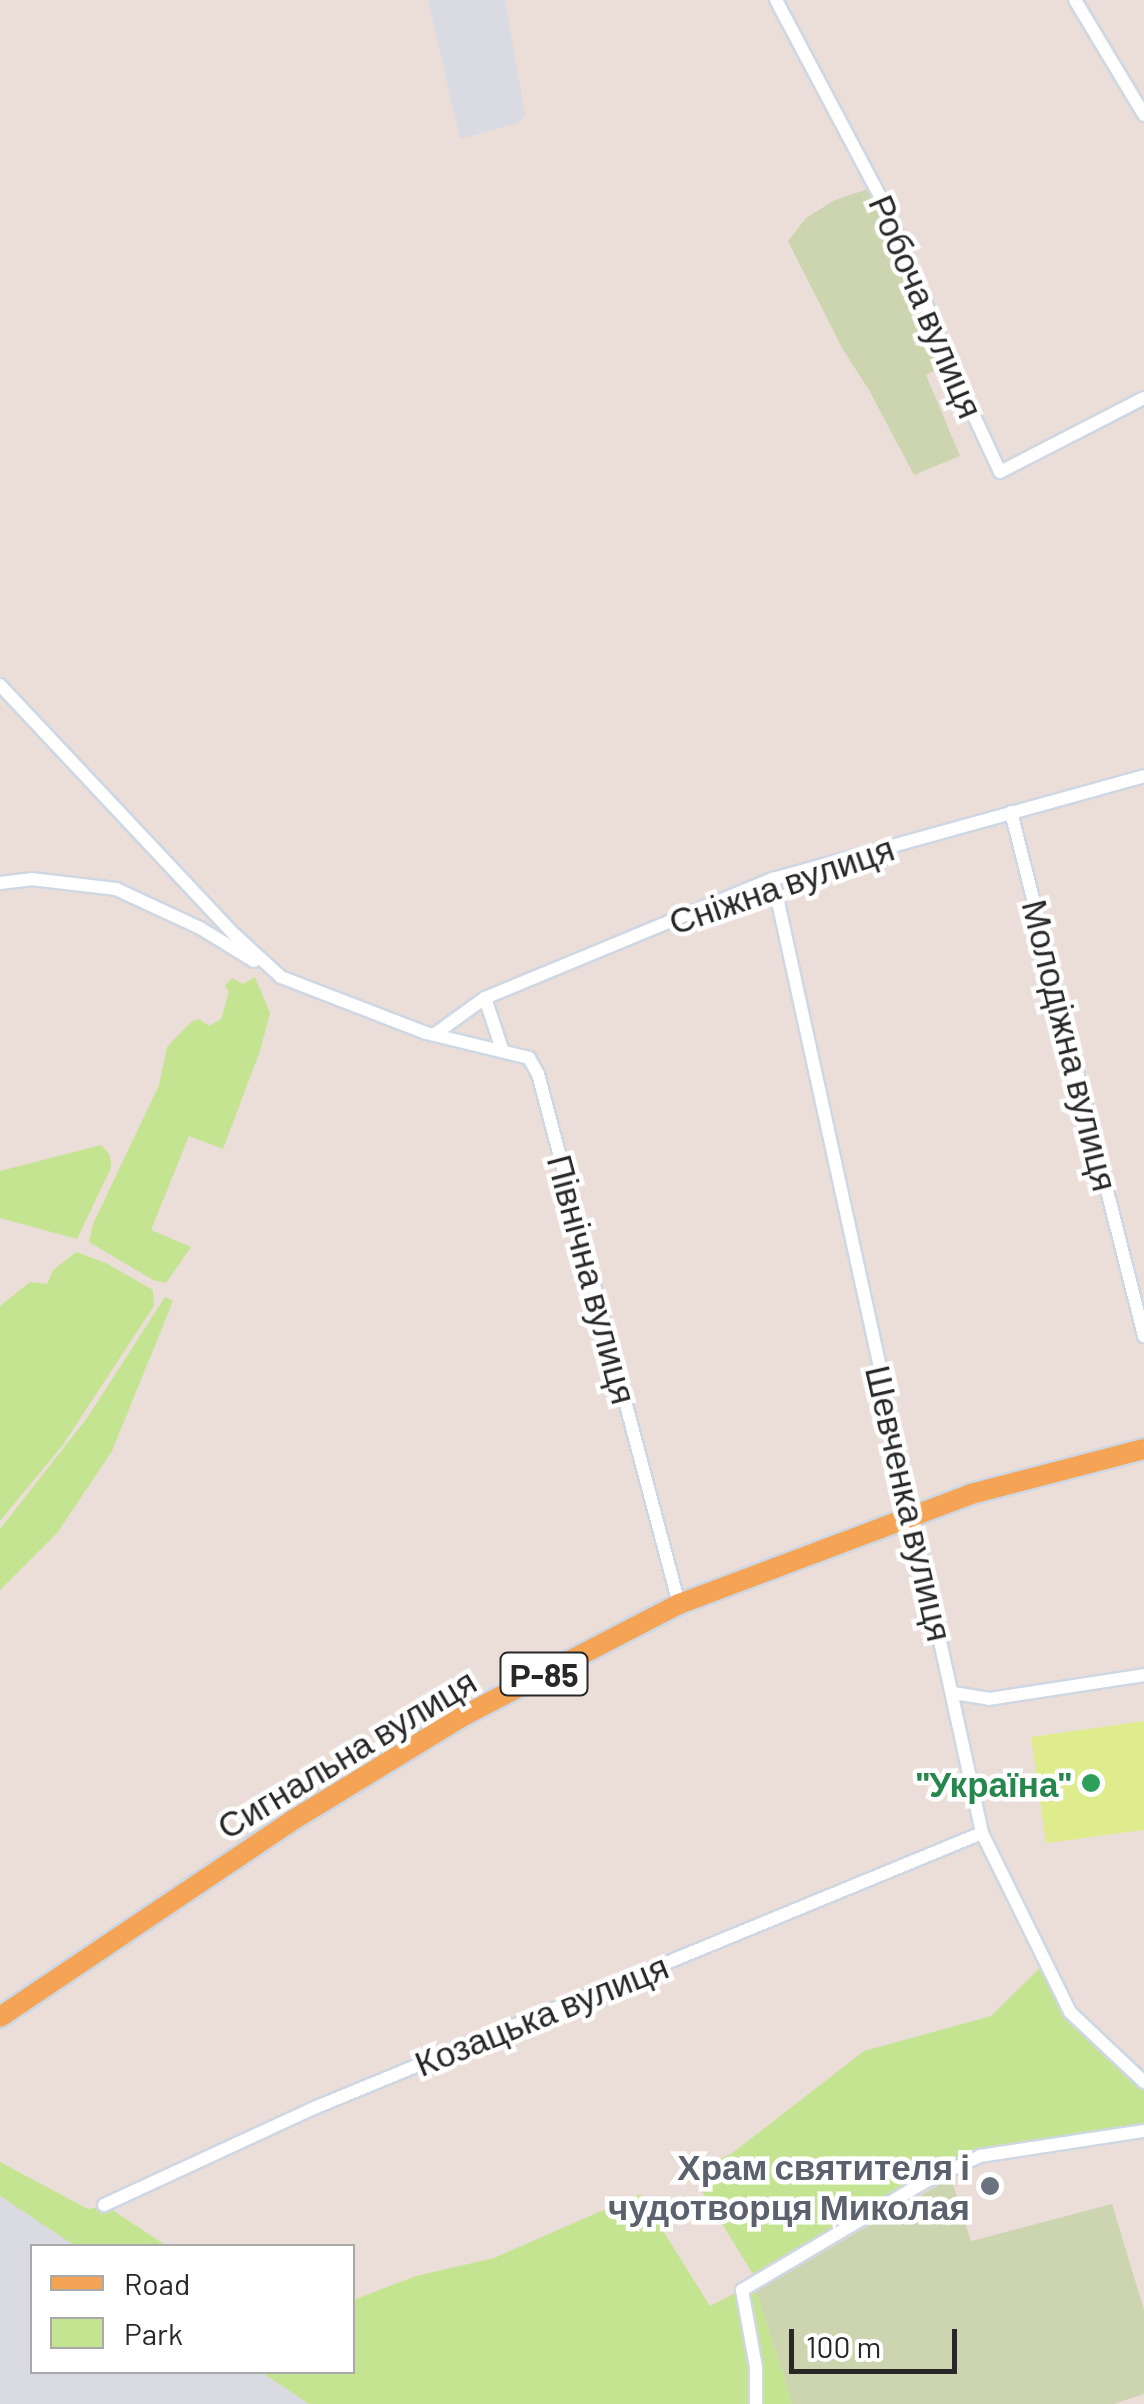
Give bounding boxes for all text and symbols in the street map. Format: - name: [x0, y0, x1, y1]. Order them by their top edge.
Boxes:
- street label: Робоча вулиця: [861, 188, 993, 424]
- street label: Сніжна вулиця: [663, 826, 899, 942]
- street label: Молодіжна вулиця: [1014, 895, 1128, 1195]
- street label: Північна вулиця: [540, 1150, 646, 1408]
- street label: Шевченка вулиця: [858, 1361, 962, 1645]
- road number: Р-85: [499, 1647, 589, 1701]
- street label: Сигнальна вулиця: [209, 1659, 483, 1847]
- place label: "Україна": [917, 1762, 1071, 1804]
- marker: "Україна": [1080, 1772, 1102, 1794]
- street label: Козацька вулиця: [408, 1944, 674, 2084]
- place label: Храм святителя і чудотворця Миколая: [608, 2145, 970, 2227]
- marker: Храм святителя і чудотворця Миколая: [979, 2175, 1001, 2197]
- legend: [30, 2244, 355, 2374]
- text: Road: [124, 2265, 190, 2301]
- scale bar: [794, 2309, 962, 2371]
- text: Park: [124, 2315, 183, 2351]
- text: 100 m: [806, 2328, 881, 2364]

